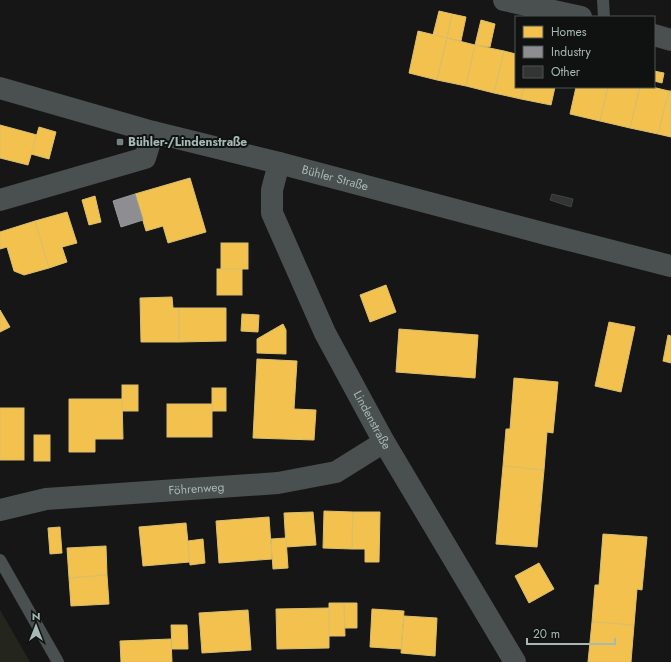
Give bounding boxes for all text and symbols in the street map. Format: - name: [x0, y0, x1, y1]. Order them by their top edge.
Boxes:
- legend: [515, 16, 655, 88]
- text: Homes: [551, 23, 587, 41]
- text: Industry: [551, 43, 592, 61]
- text: Other: [551, 63, 581, 81]
- place label: Bühler-/Lindenstraße: [128, 133, 247, 151]
- marker: Bühler-/Lindenstraße: [115, 137, 125, 147]
- street label: Bühler Straße: [300, 160, 370, 195]
- street label: Lindenstraße: [349, 387, 396, 453]
- street label: Föhrenweg: [168, 478, 225, 500]
- north arrow: [16, 606, 56, 646]
- text: N: [32, 608, 40, 624]
- scale bar: [527, 620, 615, 646]
- text: 20 m: [533, 625, 560, 643]

